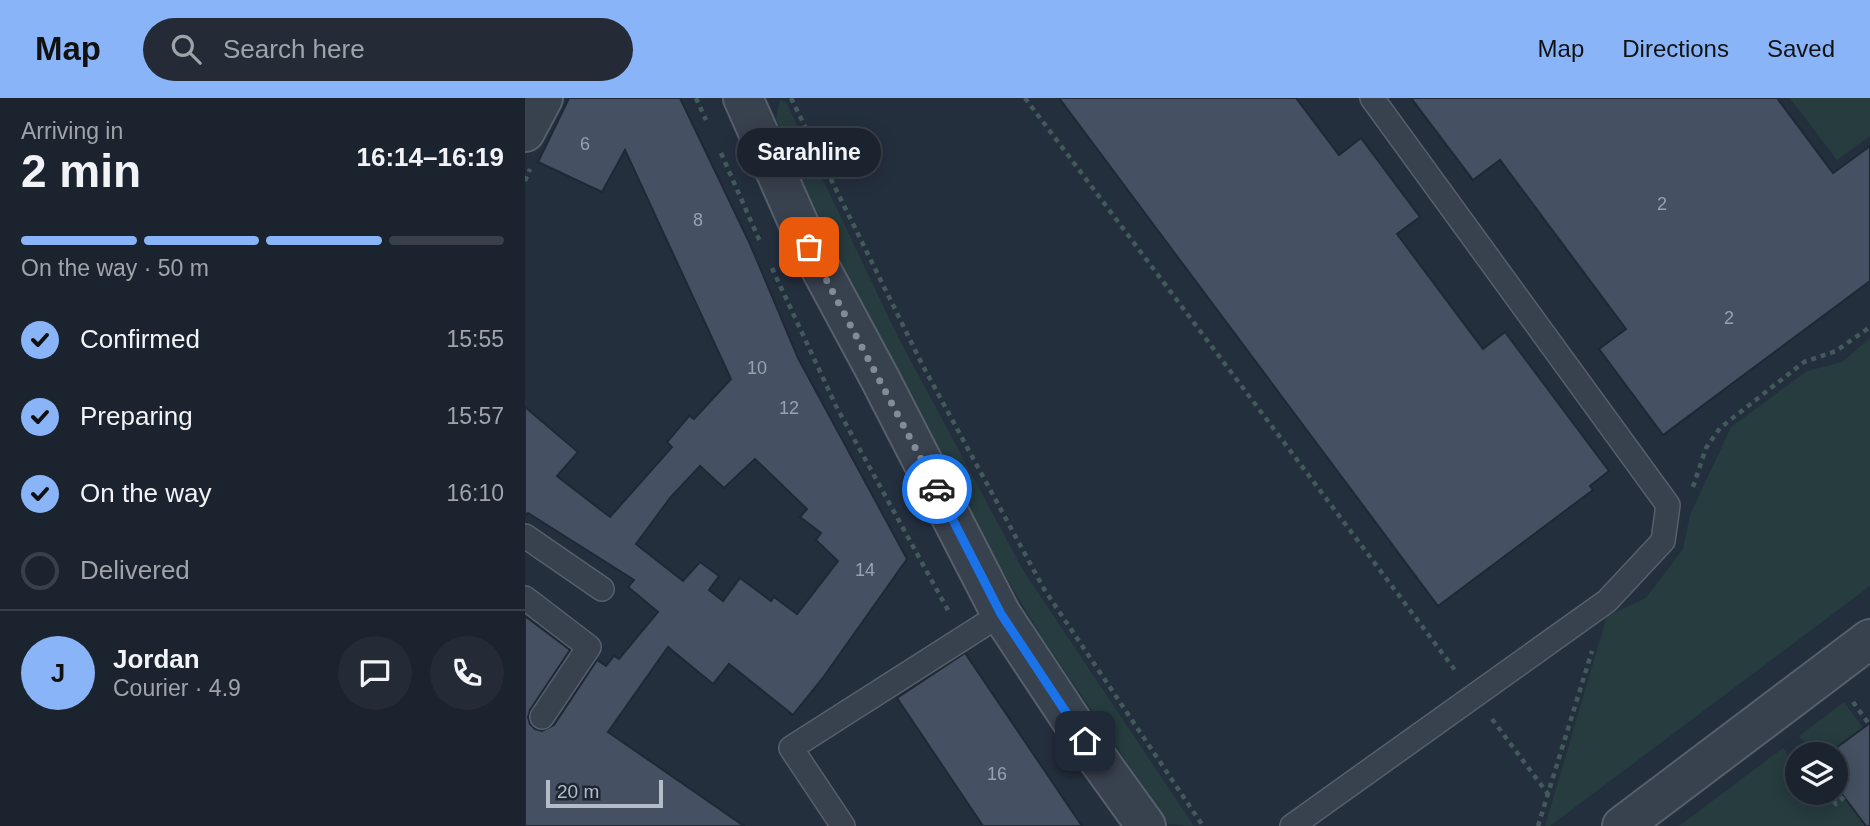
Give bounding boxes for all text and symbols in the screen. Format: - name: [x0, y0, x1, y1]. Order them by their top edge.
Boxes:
- search box: [143, 18, 633, 81]
- text: Map: [35, 30, 101, 67]
- icon: search: [167, 30, 205, 68]
- text: Search here: [223, 34, 365, 64]
- text: Map: [1538, 35, 1584, 62]
- text: Directions: [1622, 35, 1729, 62]
- text: Saved: [1767, 35, 1835, 62]
- text: Arriving in: [21, 118, 123, 144]
- callout: Sarahline: [737, 128, 881, 177]
- house number: 6: [580, 134, 590, 154]
- text: Sarahline: [757, 139, 861, 165]
- text: 16:14–16:19: [357, 142, 504, 172]
- text: 2 min: [21, 145, 141, 197]
- house number: 2: [1657, 194, 1667, 214]
- house number: 8: [693, 210, 703, 230]
- pin: [779, 217, 839, 277]
- icon: bag: [790, 228, 828, 266]
- text: On the way · 50 m: [21, 255, 209, 281]
- house number: 2: [1724, 308, 1734, 328]
- icon: check: [21, 321, 59, 359]
- text: Confirmed: [80, 324, 200, 354]
- text: 15:55: [446, 326, 504, 352]
- house number: 10: [747, 358, 767, 378]
- icon: check: [21, 398, 59, 436]
- house number: 12: [779, 398, 799, 418]
- text: Preparing: [80, 401, 193, 431]
- text: 15:57: [446, 403, 504, 429]
- courier: [902, 454, 972, 524]
- icon: car: [918, 470, 956, 508]
- icon: check: [21, 475, 59, 513]
- text: On the way: [80, 478, 212, 508]
- text: 16:10: [446, 480, 504, 506]
- text: Delivered: [80, 555, 190, 585]
- house number: 14: [855, 560, 875, 580]
- button: chat: [338, 636, 412, 710]
- button: phone: [430, 636, 504, 710]
- text: Jordan: [113, 644, 200, 674]
- text: J: [51, 658, 65, 688]
- text: Courier · 4.9: [113, 675, 241, 701]
- pin: [1055, 711, 1115, 771]
- icon: home: [1066, 722, 1104, 760]
- map controls: [1785, 742, 1848, 805]
- button: layers: [1785, 742, 1848, 805]
- house number: 16: [987, 764, 1007, 784]
- scale bar: [546, 777, 663, 809]
- text: 20 m: [557, 781, 599, 802]

